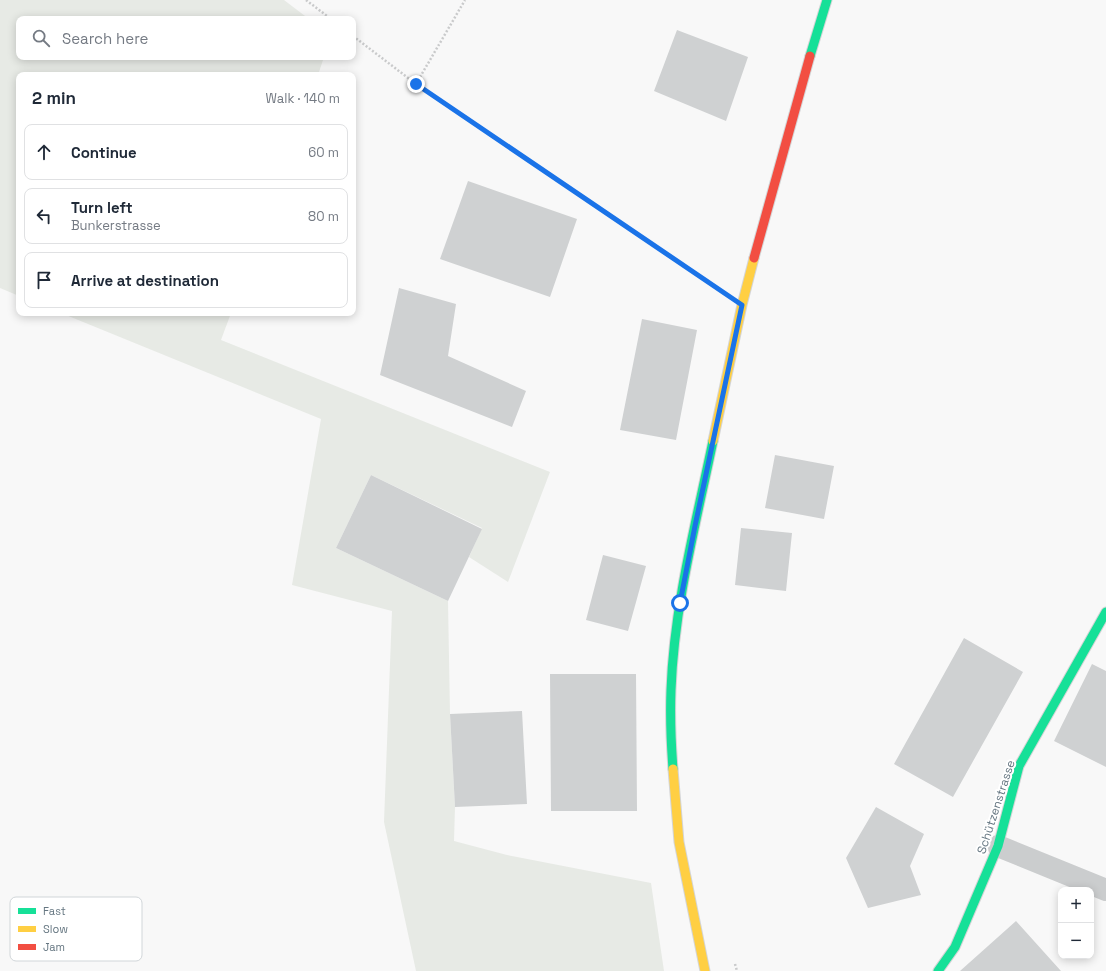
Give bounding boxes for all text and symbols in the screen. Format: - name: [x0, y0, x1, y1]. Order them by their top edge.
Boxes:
- search box: [16, 16, 356, 60]
- icon: search: [30, 27, 52, 49]
- text: Search here: [62, 29, 148, 48]
- route end: [407, 75, 425, 93]
- text: 2 min: [32, 87, 76, 109]
- text: Walk · 140 m: [266, 90, 340, 107]
- icon: ahead: [33, 141, 55, 163]
- text: Continue: [71, 143, 137, 162]
- text: 60 m: [308, 144, 339, 161]
- text: Turn left: [71, 198, 133, 217]
- icon: left: [33, 205, 55, 227]
- text: 80 m: [308, 208, 339, 225]
- text: Bunkerstrasse: [71, 217, 161, 234]
- icon: arrive: [33, 269, 55, 291]
- text: Arrive at destination: [71, 271, 219, 290]
- route start: [671, 594, 689, 612]
- street label: Schützenstrasse: [973, 758, 1019, 856]
- map controls: [1058, 887, 1094, 959]
- button: +: [1058, 887, 1094, 923]
- legend: [10, 897, 142, 961]
- text: Fast: [43, 904, 66, 918]
- text: Slow: [43, 922, 68, 936]
- button: −: [1058, 923, 1094, 959]
- text: Jam: [43, 940, 65, 954]

